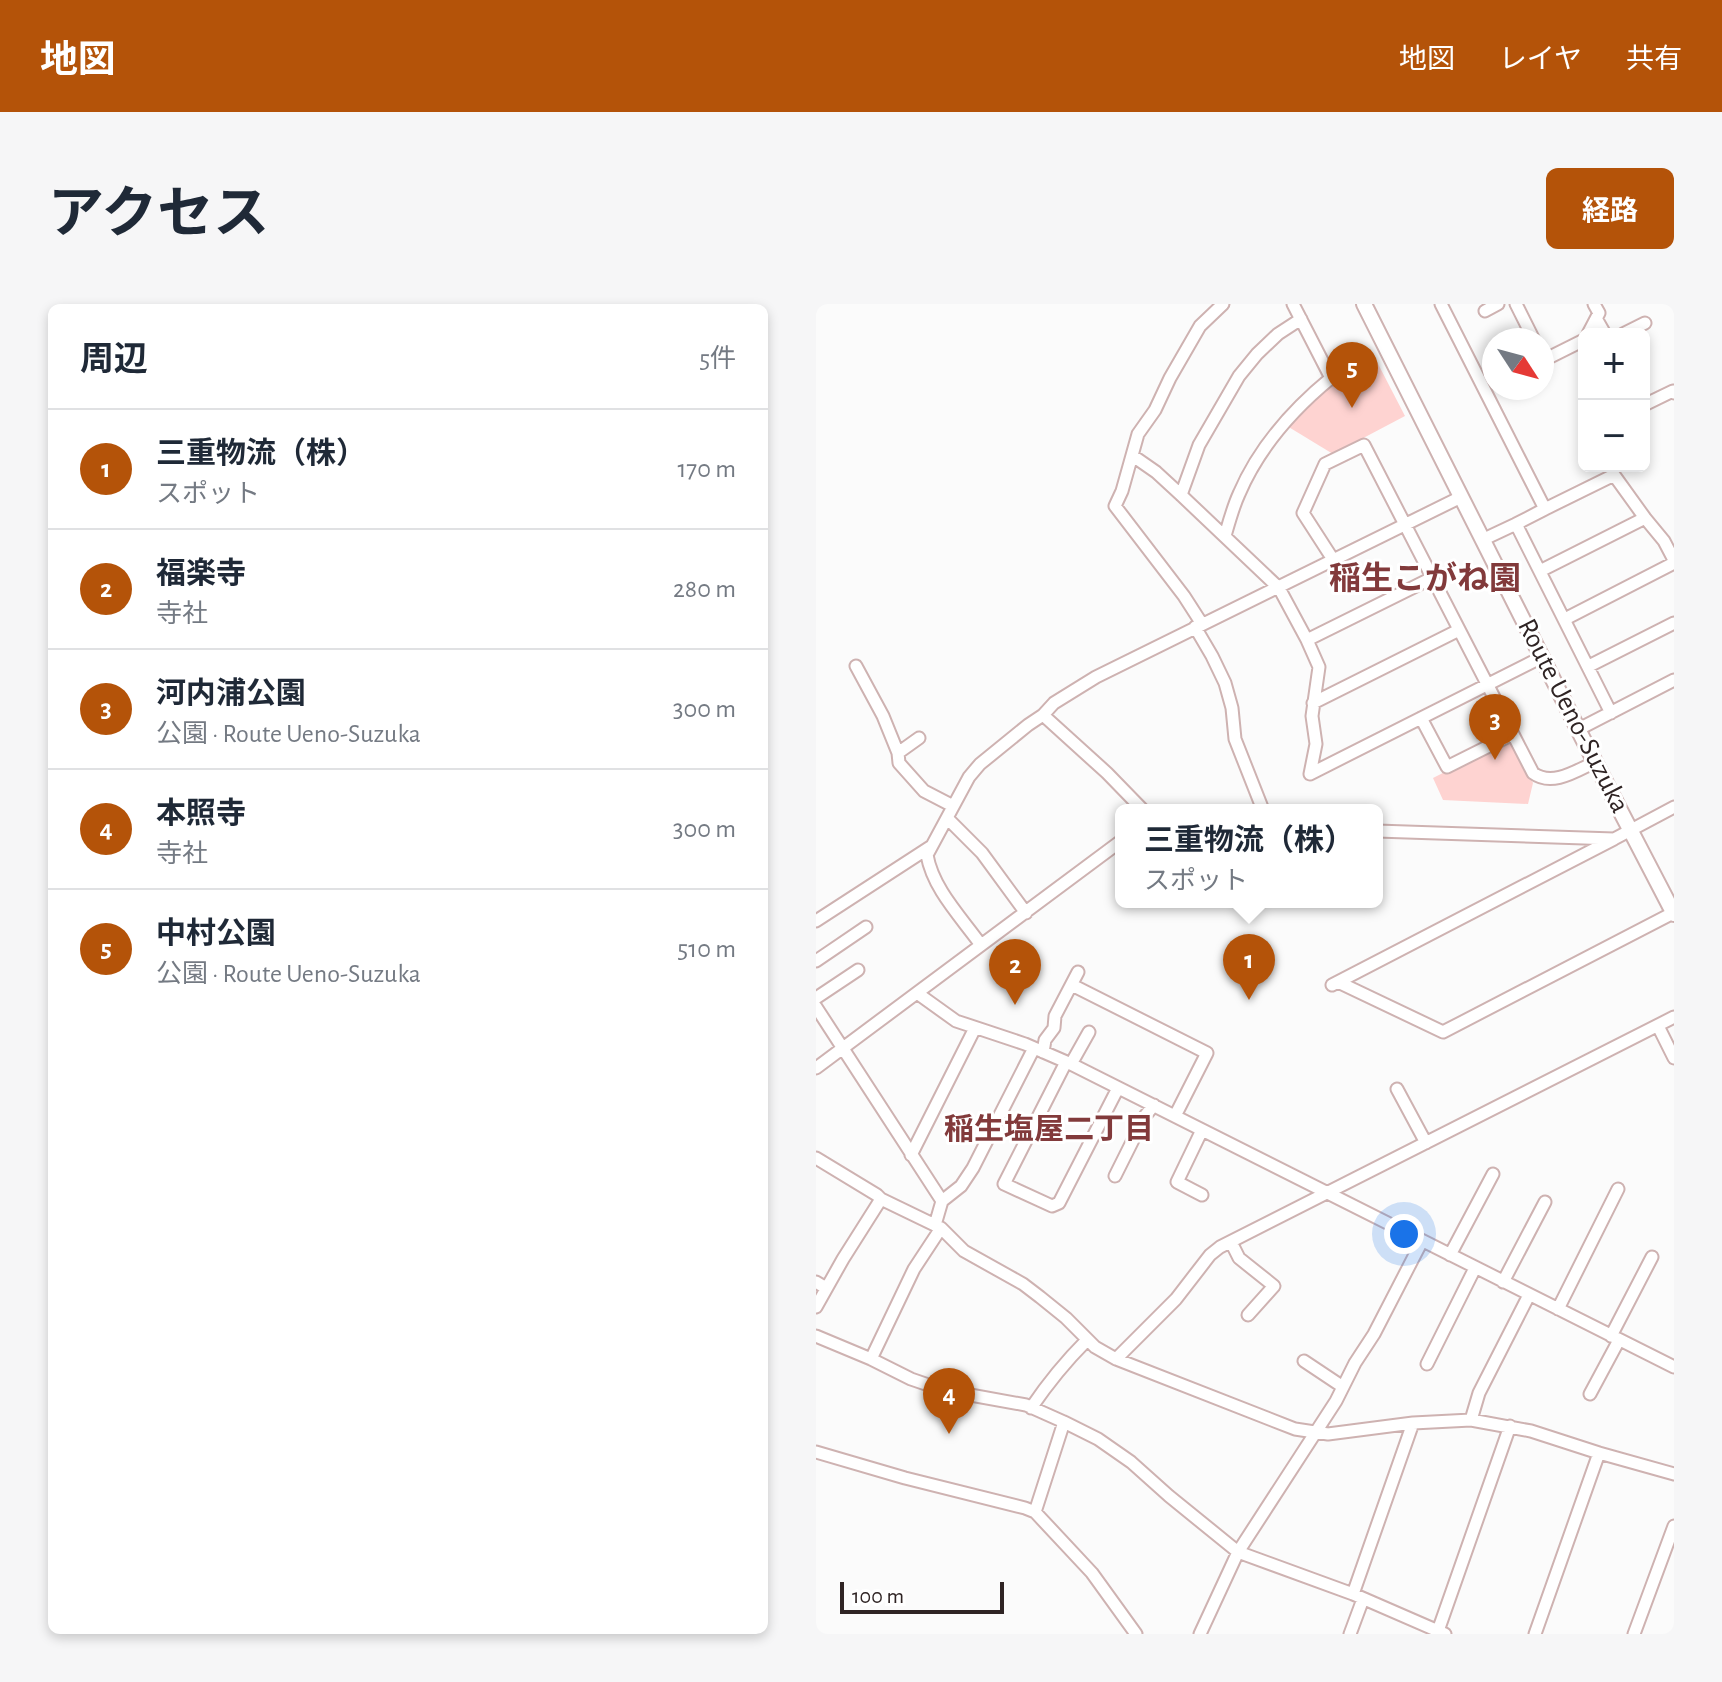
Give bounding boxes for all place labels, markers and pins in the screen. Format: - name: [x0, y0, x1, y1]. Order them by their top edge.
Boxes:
- pin: 5: [1326, 342, 1378, 408]
- pin: 3: [1469, 694, 1521, 760]
- pin: 1: [1223, 934, 1275, 1000]
- pin: 2: [989, 939, 1041, 1005]
- pin: 4: [923, 1368, 975, 1434]

